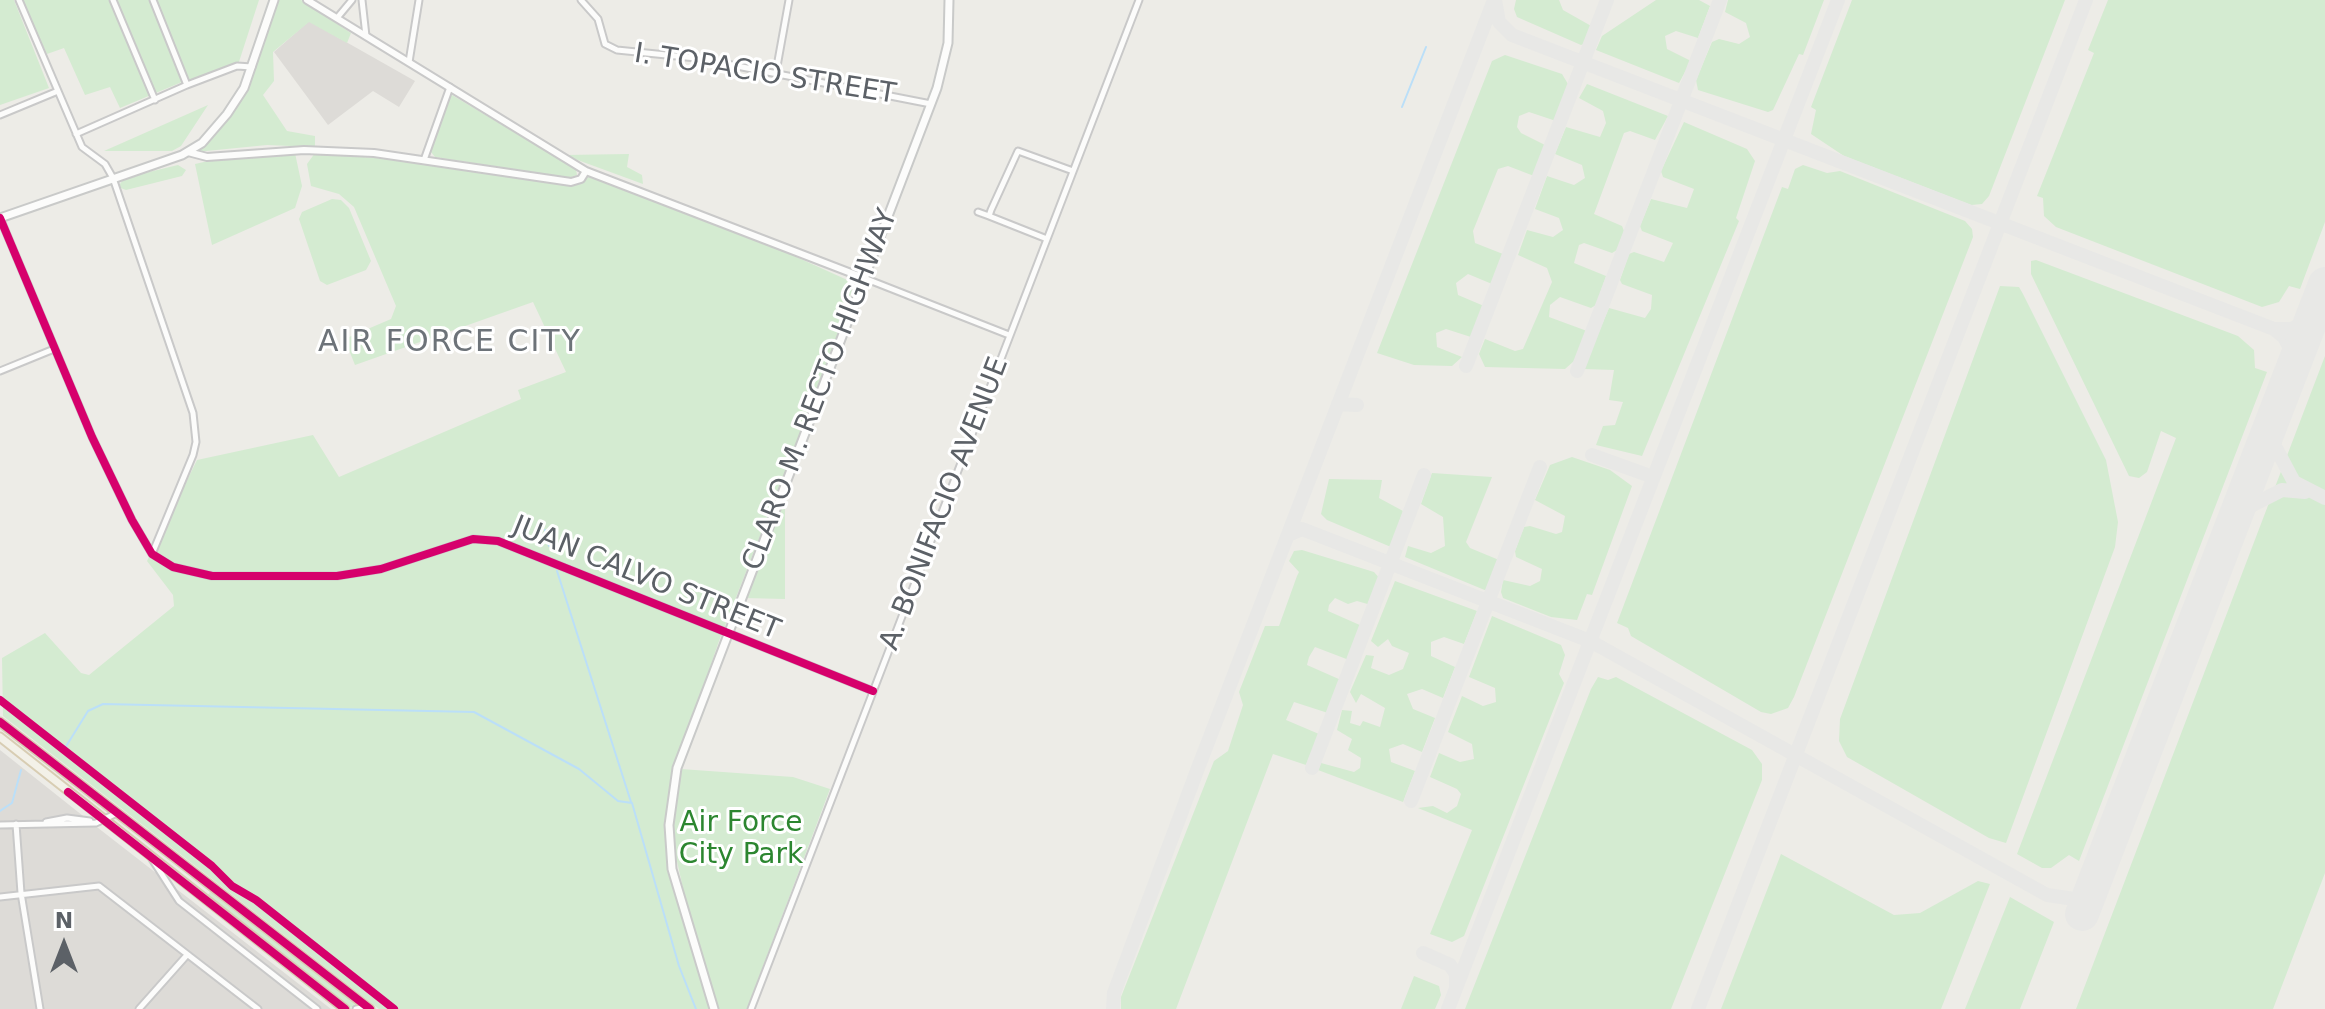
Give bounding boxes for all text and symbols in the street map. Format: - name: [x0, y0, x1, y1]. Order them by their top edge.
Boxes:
- street label: I. TOPACIO STREET: [632, 38, 898, 112]
- street label: CLARO M. RECTO HIGHWAY: [736, 205, 906, 575]
- district label: AIR FORCE CITY: [318, 325, 582, 361]
- street label: A. BONIFACIO AVENUE: [874, 353, 1016, 655]
- street label: JUAN CALVO STREET: [507, 510, 785, 648]
- park label: Air Force City Park: [679, 807, 803, 873]
- north arrow: [24, 905, 104, 985]
- text: N: [55, 908, 73, 933]

